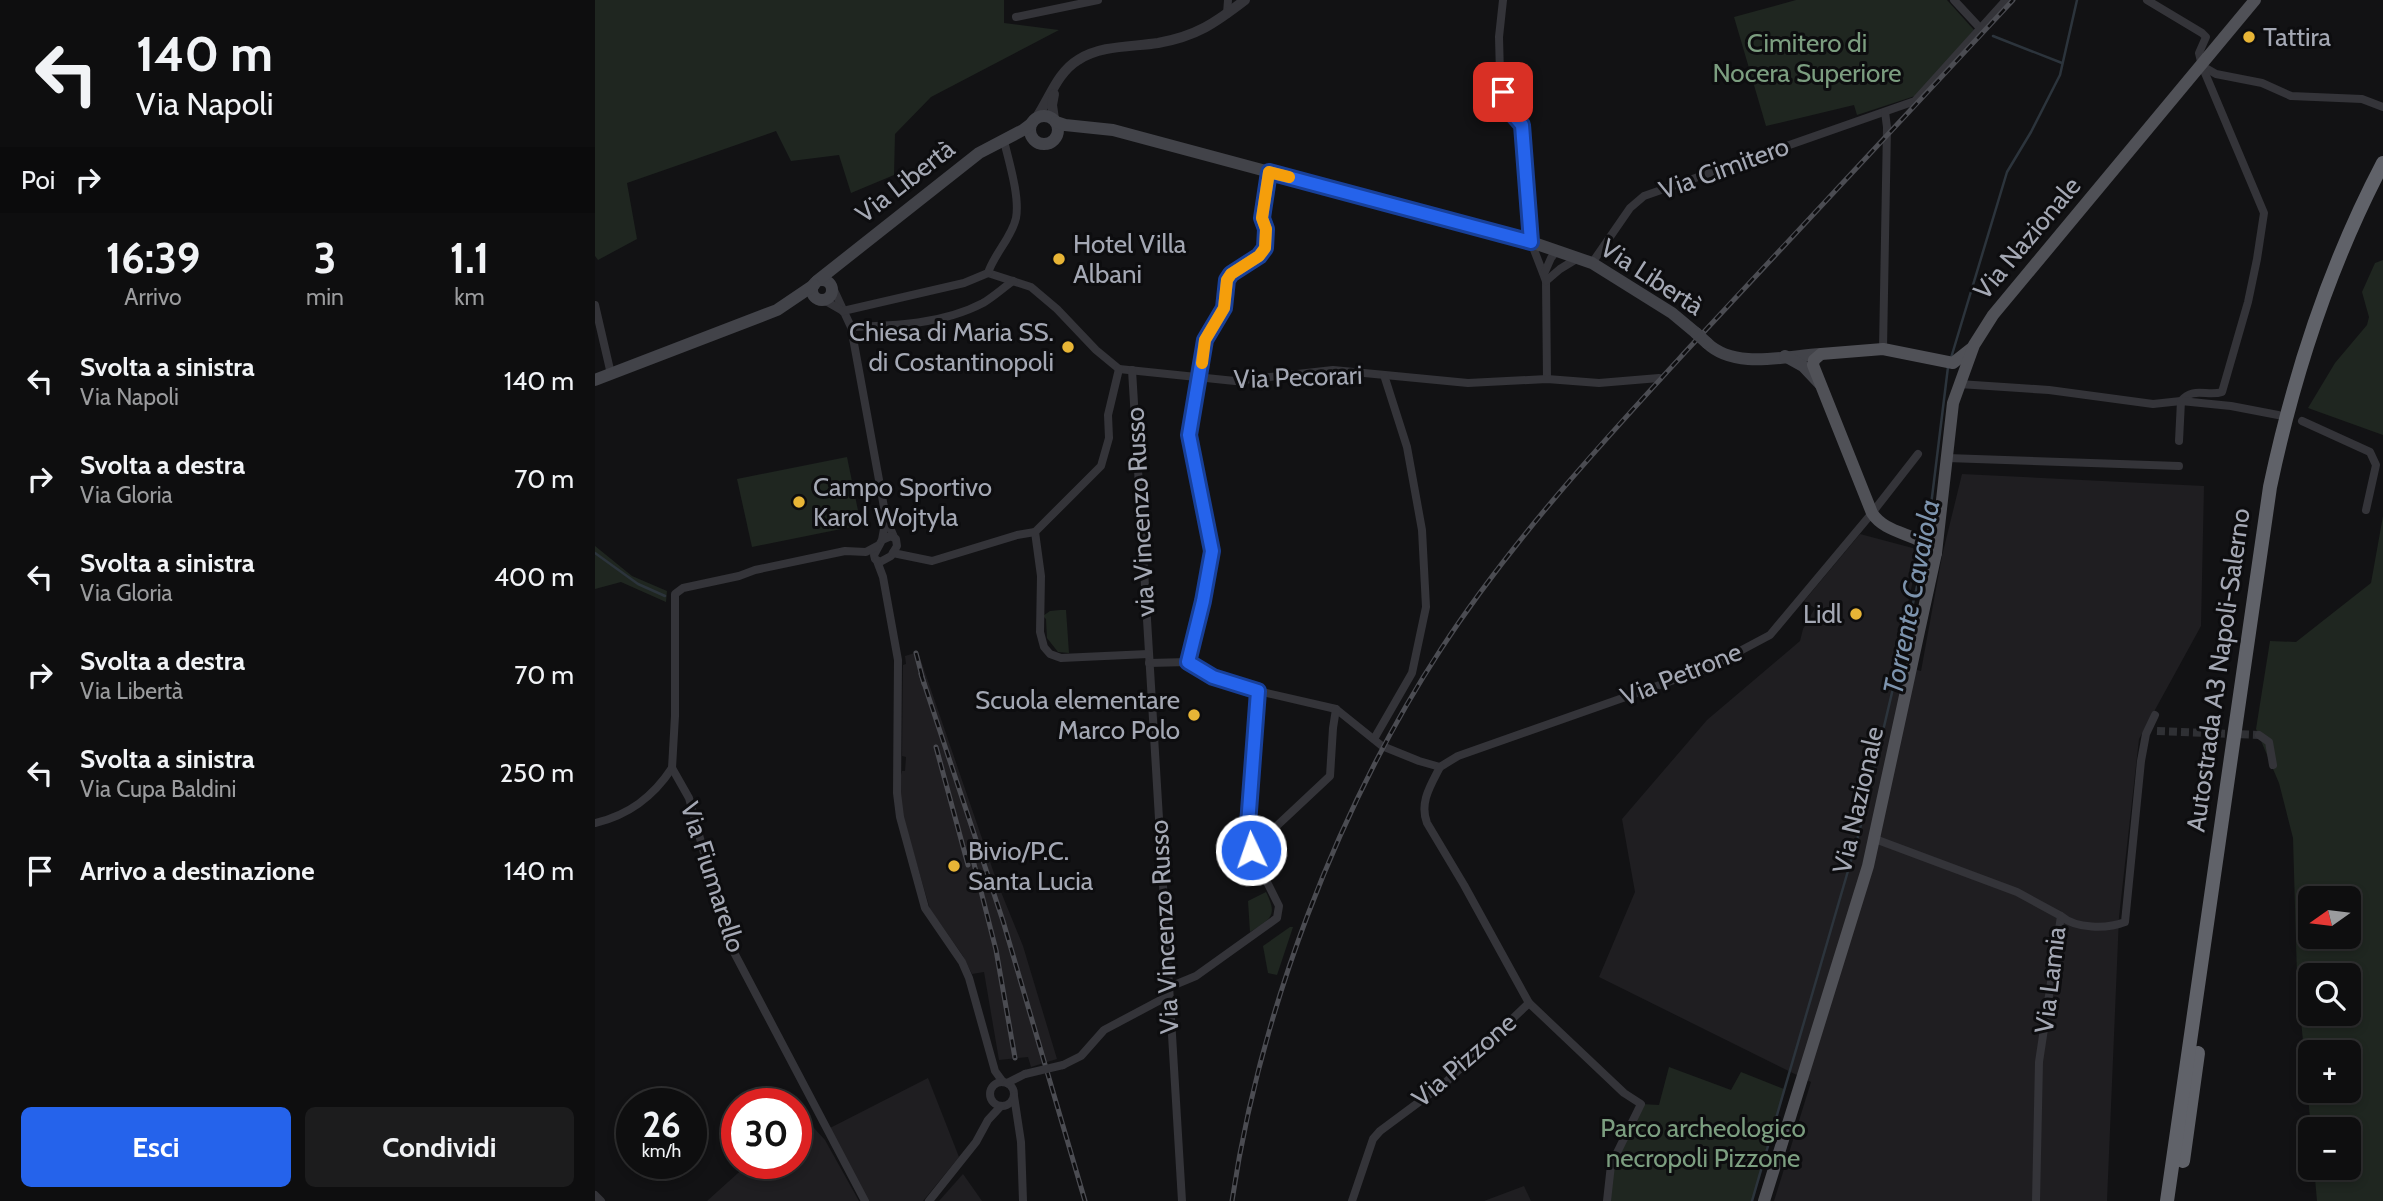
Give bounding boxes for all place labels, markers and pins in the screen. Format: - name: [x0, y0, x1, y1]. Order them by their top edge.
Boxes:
- place label: Tattira: [2263, 21, 2332, 53]
- marker: Tattira: [2241, 29, 2257, 45]
- pin: [1473, 62, 1533, 122]
- place label: Hotel Villa Albani: [1073, 228, 1187, 290]
- marker: Hotel Villa Albani: [1051, 251, 1067, 267]
- place label: Chiesa di Maria SS. di Costantinopoli: [849, 316, 1054, 378]
- marker: Chiesa di Maria SS. di Costantinopoli: [1060, 339, 1076, 355]
- place label: Campo Sportivo Karol Wojtyla: [813, 471, 992, 533]
- marker: Campo Sportivo Karol Wojtyla: [791, 494, 807, 510]
- place label: Lidl: [1803, 598, 1842, 630]
- marker: Lidl: [1848, 606, 1864, 622]
- place label: Scuola elementare Marco Polo: [975, 684, 1180, 746]
- marker: Scuola elementare Marco Polo: [1186, 707, 1202, 723]
- place label: Bivio/P.C. Santa Lucia: [968, 835, 1094, 897]
- marker: Bivio/P.C. Santa Lucia: [946, 858, 962, 874]

